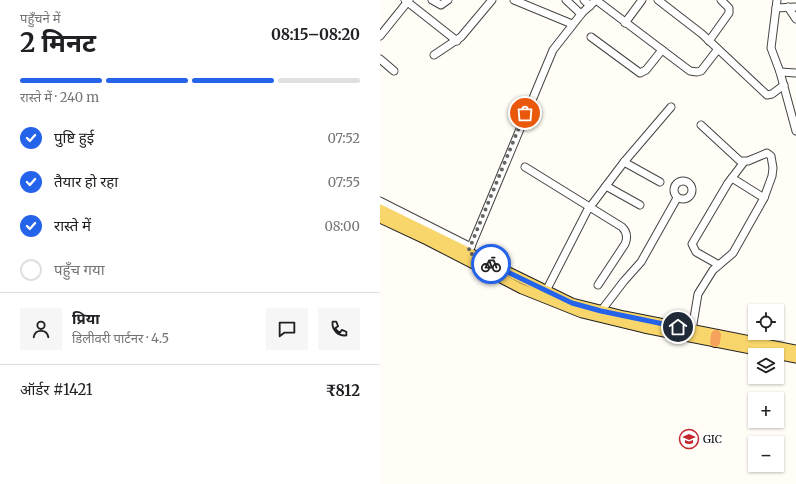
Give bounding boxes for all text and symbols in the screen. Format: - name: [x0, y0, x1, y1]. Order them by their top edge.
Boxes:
- text: पहुँचने में: [20, 10, 61, 27]
- text: 08:15–08:20: [271, 25, 360, 44]
- text: 2 मिनट: [20, 26, 96, 59]
- text: रास्ते में · 240 m: [20, 89, 99, 106]
- pin: [508, 96, 542, 130]
- icon: bag: [514, 102, 536, 124]
- icon: check: [20, 127, 42, 149]
- text: पुष्टि हुई: [54, 128, 94, 147]
- text: 07:52: [327, 130, 360, 147]
- icon: check: [20, 171, 42, 193]
- text: तैयार हो रहा: [54, 172, 118, 191]
- text: 07:55: [328, 174, 360, 191]
- icon: check: [20, 215, 42, 237]
- text: रास्ते में: [54, 216, 91, 235]
- text: 08:00: [324, 218, 360, 235]
- courier: [471, 244, 511, 284]
- icon: bike: [480, 253, 502, 275]
- text: पहुँच गया: [54, 260, 105, 279]
- map controls: [748, 304, 784, 472]
- button: locate: [748, 304, 784, 340]
- button: person: [20, 308, 62, 350]
- button: chat: [266, 308, 308, 350]
- button: phone: [318, 308, 360, 350]
- text: प्रिया: [72, 309, 100, 328]
- pin: [661, 310, 695, 344]
- icon: home: [667, 316, 689, 338]
- text: डिलीवरी पार्टनर · 4.5: [72, 330, 169, 347]
- button: layers: [748, 348, 784, 384]
- text: ऑर्डर #1421: [20, 380, 93, 399]
- text: ₹812: [325, 381, 360, 400]
- button: +: [748, 392, 784, 428]
- school or university icon: GIC: [678, 428, 700, 450]
- place label: GIC: [703, 432, 722, 446]
- button: −: [748, 436, 784, 472]

